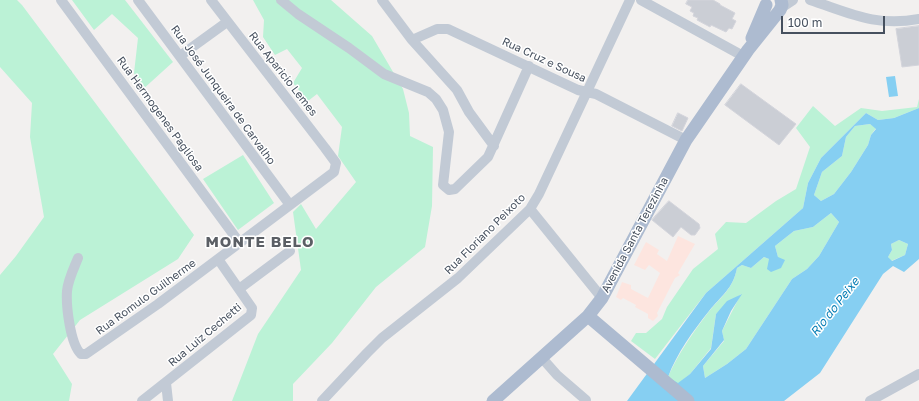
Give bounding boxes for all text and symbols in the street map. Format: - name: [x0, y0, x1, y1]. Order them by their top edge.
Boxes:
- scale bar: [783, 8, 887, 34]
- text: 100 m: [788, 15, 822, 30]
- street label: Rua José Junqueira de Carvalho: [168, 23, 278, 167]
- street label: Rua Aparicio Lemes: [246, 29, 320, 119]
- street label: Rua Cruz e Sousa: [500, 35, 588, 85]
- street label: Rua Hermogenes Pagliosa: [114, 54, 206, 174]
- street label: Avenida Santa Terezinha: [599, 175, 671, 295]
- street label: Rua Floriano Peixoto: [442, 191, 528, 277]
- district label: MONTE BELO: [205, 233, 315, 251]
- street label: Rua Romulo Guilherme: [93, 256, 199, 338]
- water label: Rio do Peixe: [808, 275, 862, 339]
- street label: Rua Luiz Cechetti: [166, 301, 244, 369]

